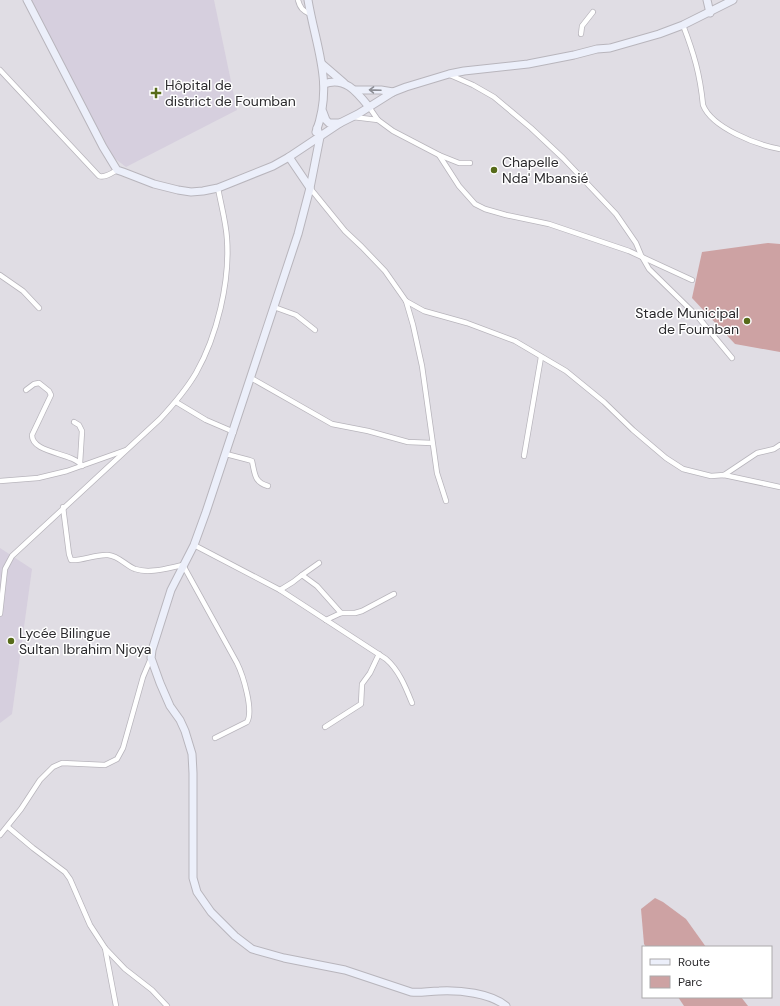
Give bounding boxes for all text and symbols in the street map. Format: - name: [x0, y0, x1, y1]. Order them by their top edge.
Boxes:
- place label: Hôpital de district de Foumban: [165, 76, 296, 110]
- one-way arrow: [369, 86, 382, 94]
- marker: Hôpital de district de Foumban: [150, 87, 162, 99]
- place label: Chapelle Nda' Mbansié: [502, 153, 589, 187]
- marker: Chapelle Nda' Mbansié: [489, 165, 499, 175]
- place label: Stade Municipal de Foumban: [635, 304, 739, 338]
- marker: Stade Municipal de Foumban: [742, 316, 752, 326]
- place label: Lycée Bilingue Sultan Ibrahim Njoya: [19, 624, 151, 658]
- marker: Lycée Bilingue Sultan Ibrahim Njoya: [6, 636, 16, 646]
- legend: [642, 946, 772, 998]
- text: Route: [678, 954, 710, 970]
- text: Parc: [678, 974, 702, 990]

